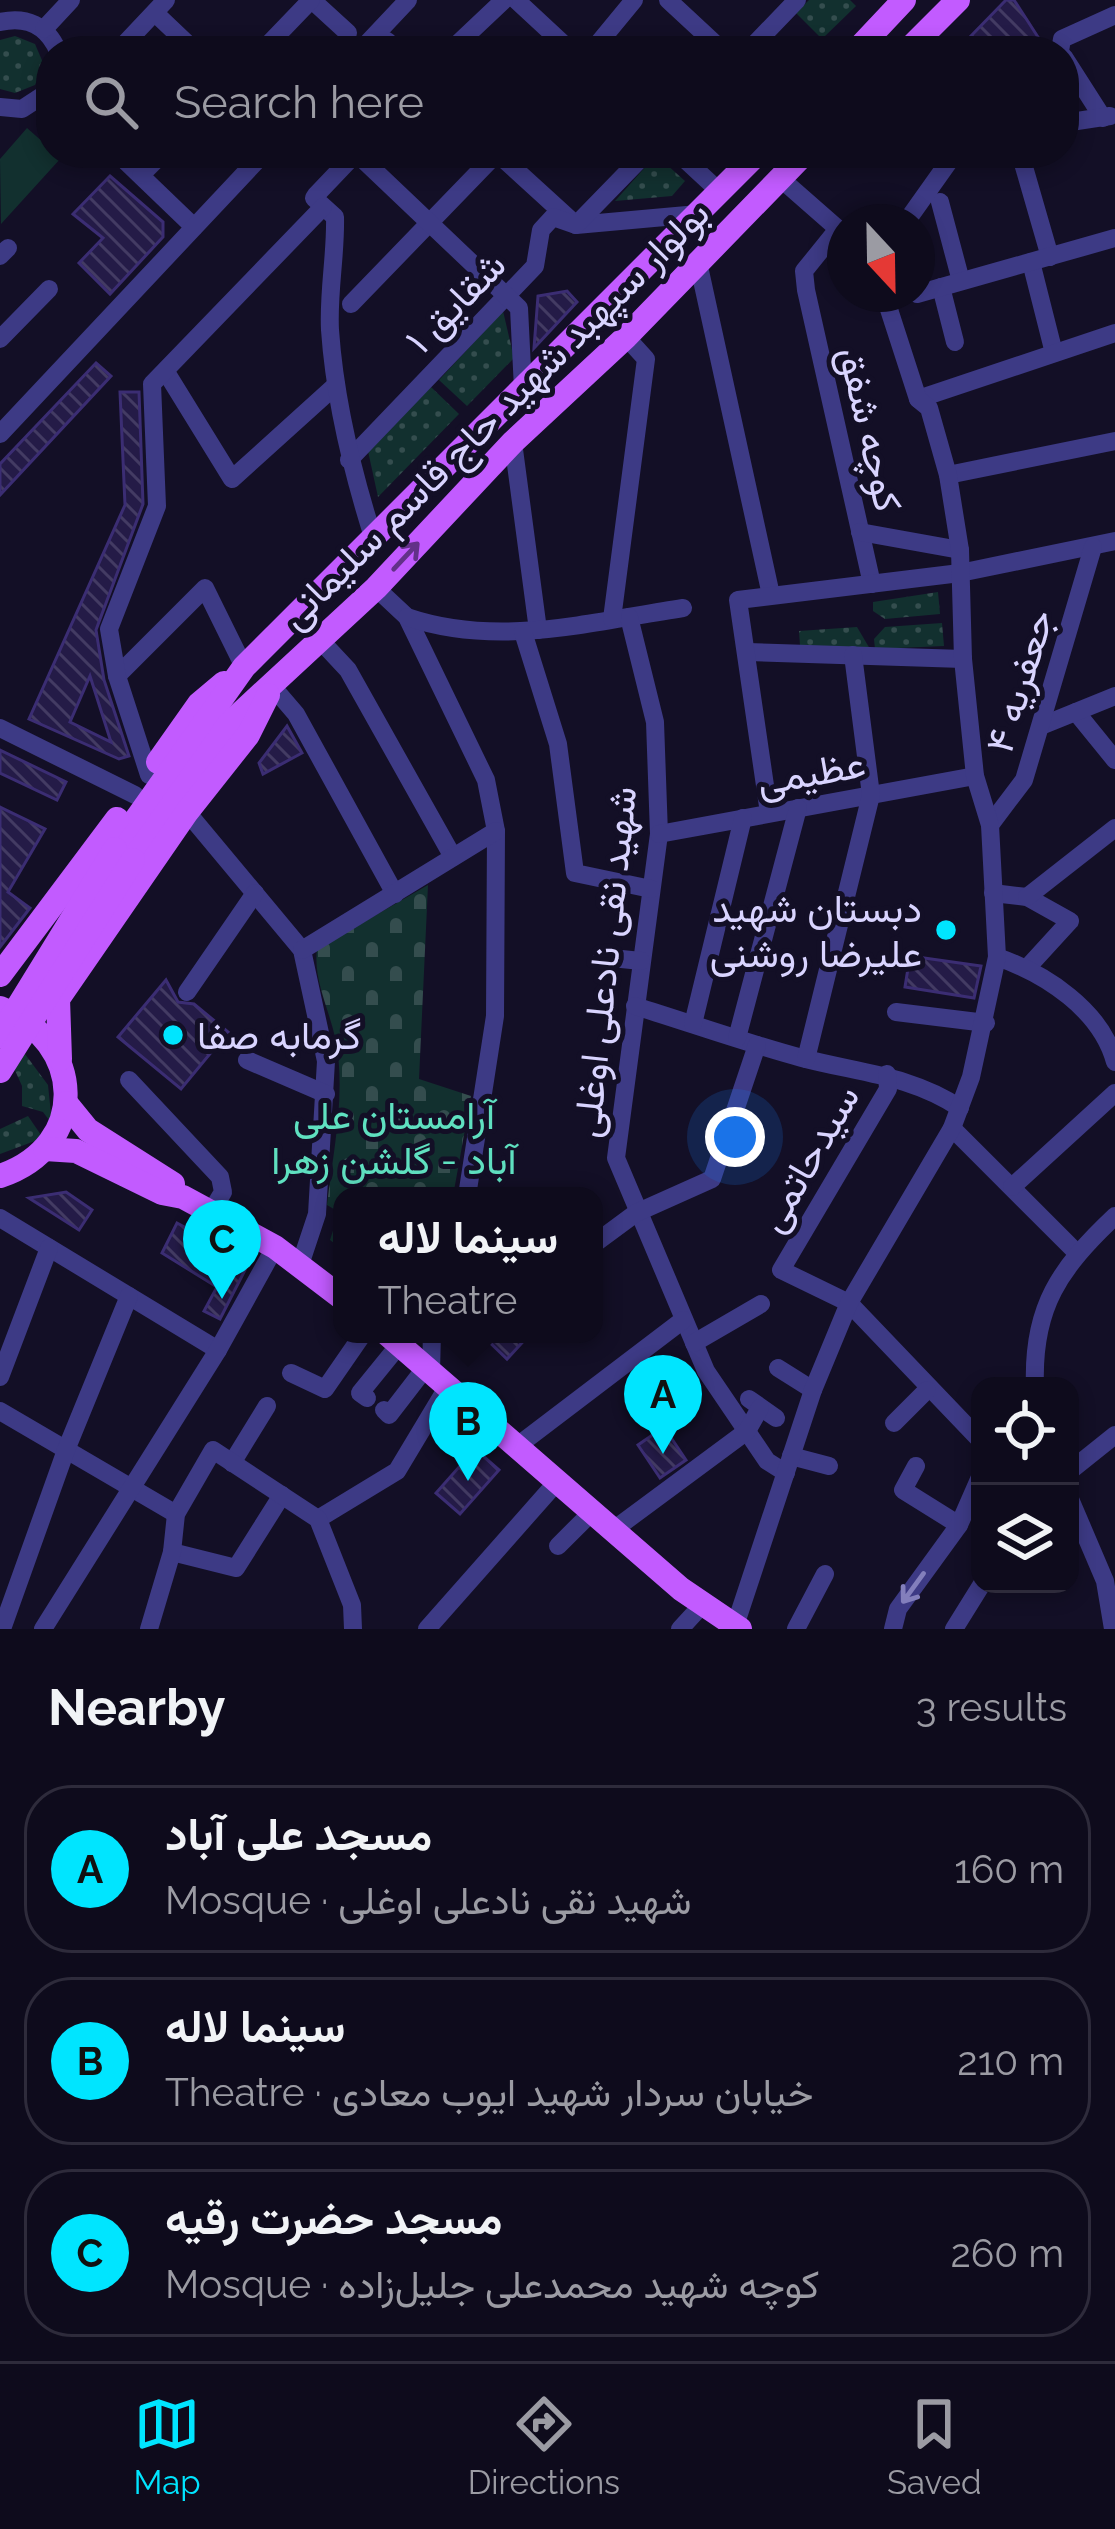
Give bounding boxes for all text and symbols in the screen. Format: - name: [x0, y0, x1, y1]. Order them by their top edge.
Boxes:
- search box: [36, 36, 1079, 168]
- icon: search: [78, 69, 144, 135]
- text: Search here: [174, 76, 424, 129]
- street label: بولوار سپهبد شهید حاج قاسم سلیمانی: [270, 190, 721, 641]
- north arrow: [827, 204, 935, 312]
- street label: شقایق ۱: [395, 241, 515, 363]
- street label: کوچه شفق: [826, 342, 912, 517]
- one-way arrow: [392, 541, 419, 571]
- street label: جعفریه ۴: [975, 604, 1064, 759]
- street label: عظیمی: [753, 740, 869, 805]
- street label: شهید نقی نادعلی اوغلی: [563, 784, 647, 1140]
- place label: دبستان شهید علیرضا روشنی: [710, 885, 922, 978]
- marker: دبستان شهید علیرضا روشنی: [933, 917, 959, 943]
- place label: گرمابه صفا: [197, 1012, 361, 1060]
- marker: گرمابه صفا: [160, 1022, 186, 1048]
- street label: سیدحاتمی: [748, 1076, 869, 1240]
- park label: آرامستان علی آباد - گلشن زهرا: [271, 1092, 520, 1185]
- your location: [705, 1107, 765, 1167]
- popup: [333, 1187, 603, 1343]
- pin: C: [183, 1200, 261, 1299]
- text: سینما لاله: [378, 1211, 558, 1264]
- text: Theatre: [378, 1277, 517, 1323]
- pin: A: [624, 1355, 702, 1454]
- map controls: [971, 1377, 1079, 1593]
- button: locate: [971, 1377, 1079, 1485]
- pin: B: [429, 1382, 507, 1481]
- button: layers: [971, 1485, 1079, 1593]
- one-way arrow: [901, 1571, 927, 1604]
- text: Nearby: [48, 1677, 225, 1737]
- text: 3 results: [916, 1684, 1067, 1730]
- text: مسجد علی آباد: [165, 1808, 432, 1861]
- text: A: [77, 1846, 103, 1892]
- text: 160 m: [954, 1846, 1064, 1892]
- text: Mosque · شهید نقی نادعلی اوغلی: [165, 1877, 692, 1923]
- text: سینما لاله: [165, 2000, 345, 2053]
- text: B: [77, 2038, 103, 2084]
- text: 210 m: [957, 2038, 1064, 2084]
- text: Theatre · خیابان سردار شهید ایوب معادی: [165, 2069, 813, 2115]
- text: مسجد حضرت رقیه: [165, 2192, 502, 2245]
- text: C: [77, 2230, 103, 2276]
- text: 260 m: [951, 2230, 1064, 2276]
- text: Mosque · کوچه شهید محمدعلی جلیل‌زاده: [165, 2261, 819, 2307]
- tab: Map: [134, 2391, 201, 2502]
- tab: Directions: [468, 2391, 620, 2502]
- tab: Saved: [887, 2391, 981, 2502]

